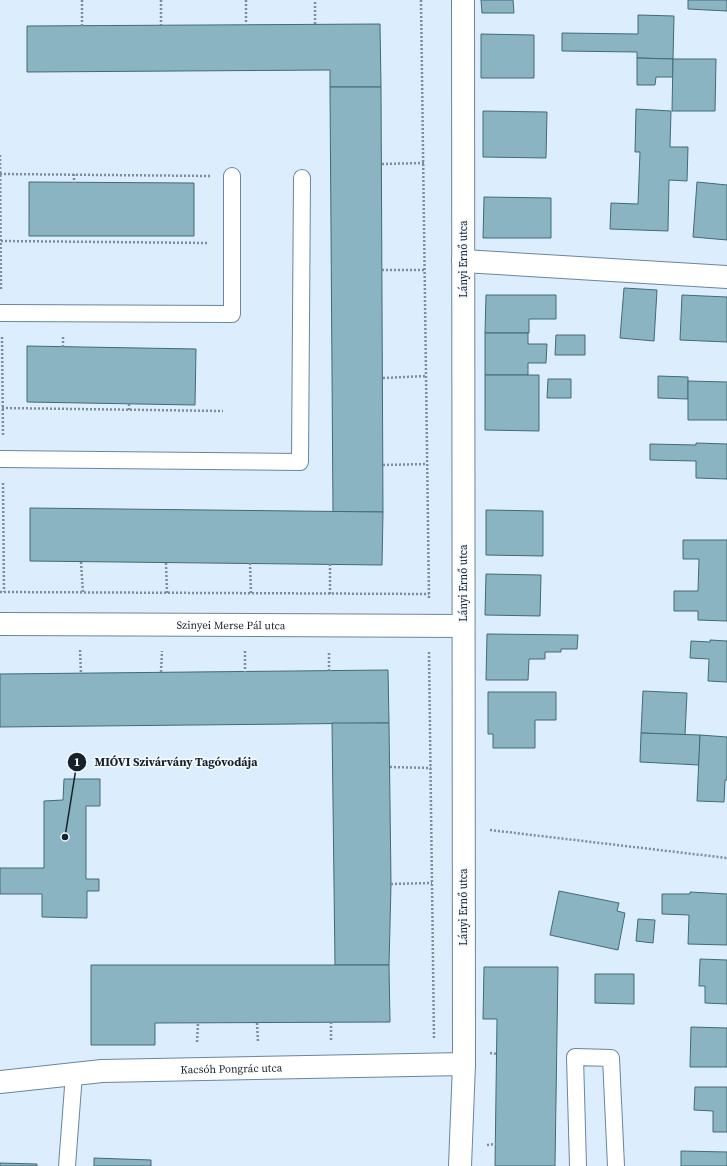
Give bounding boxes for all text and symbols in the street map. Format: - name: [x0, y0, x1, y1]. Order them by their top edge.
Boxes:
- street label: Lányi Ernő utca: [456, 220, 471, 298]
- street label: Lányi Ernő utca: [456, 544, 471, 622]
- street label: Szinyei Merse Pál utca: [176, 617, 286, 633]
- callout: MIÓVI Szivárvány Tagóvodája: [67, 750, 266, 774]
- text: 1: [74, 754, 80, 770]
- text: MIÓVI Szivárvány Tagóvodája: [94, 754, 258, 770]
- street label: Lányi Ernő utca: [456, 868, 471, 946]
- street label: Kacsóh Pongrác utca: [180, 1060, 283, 1077]

